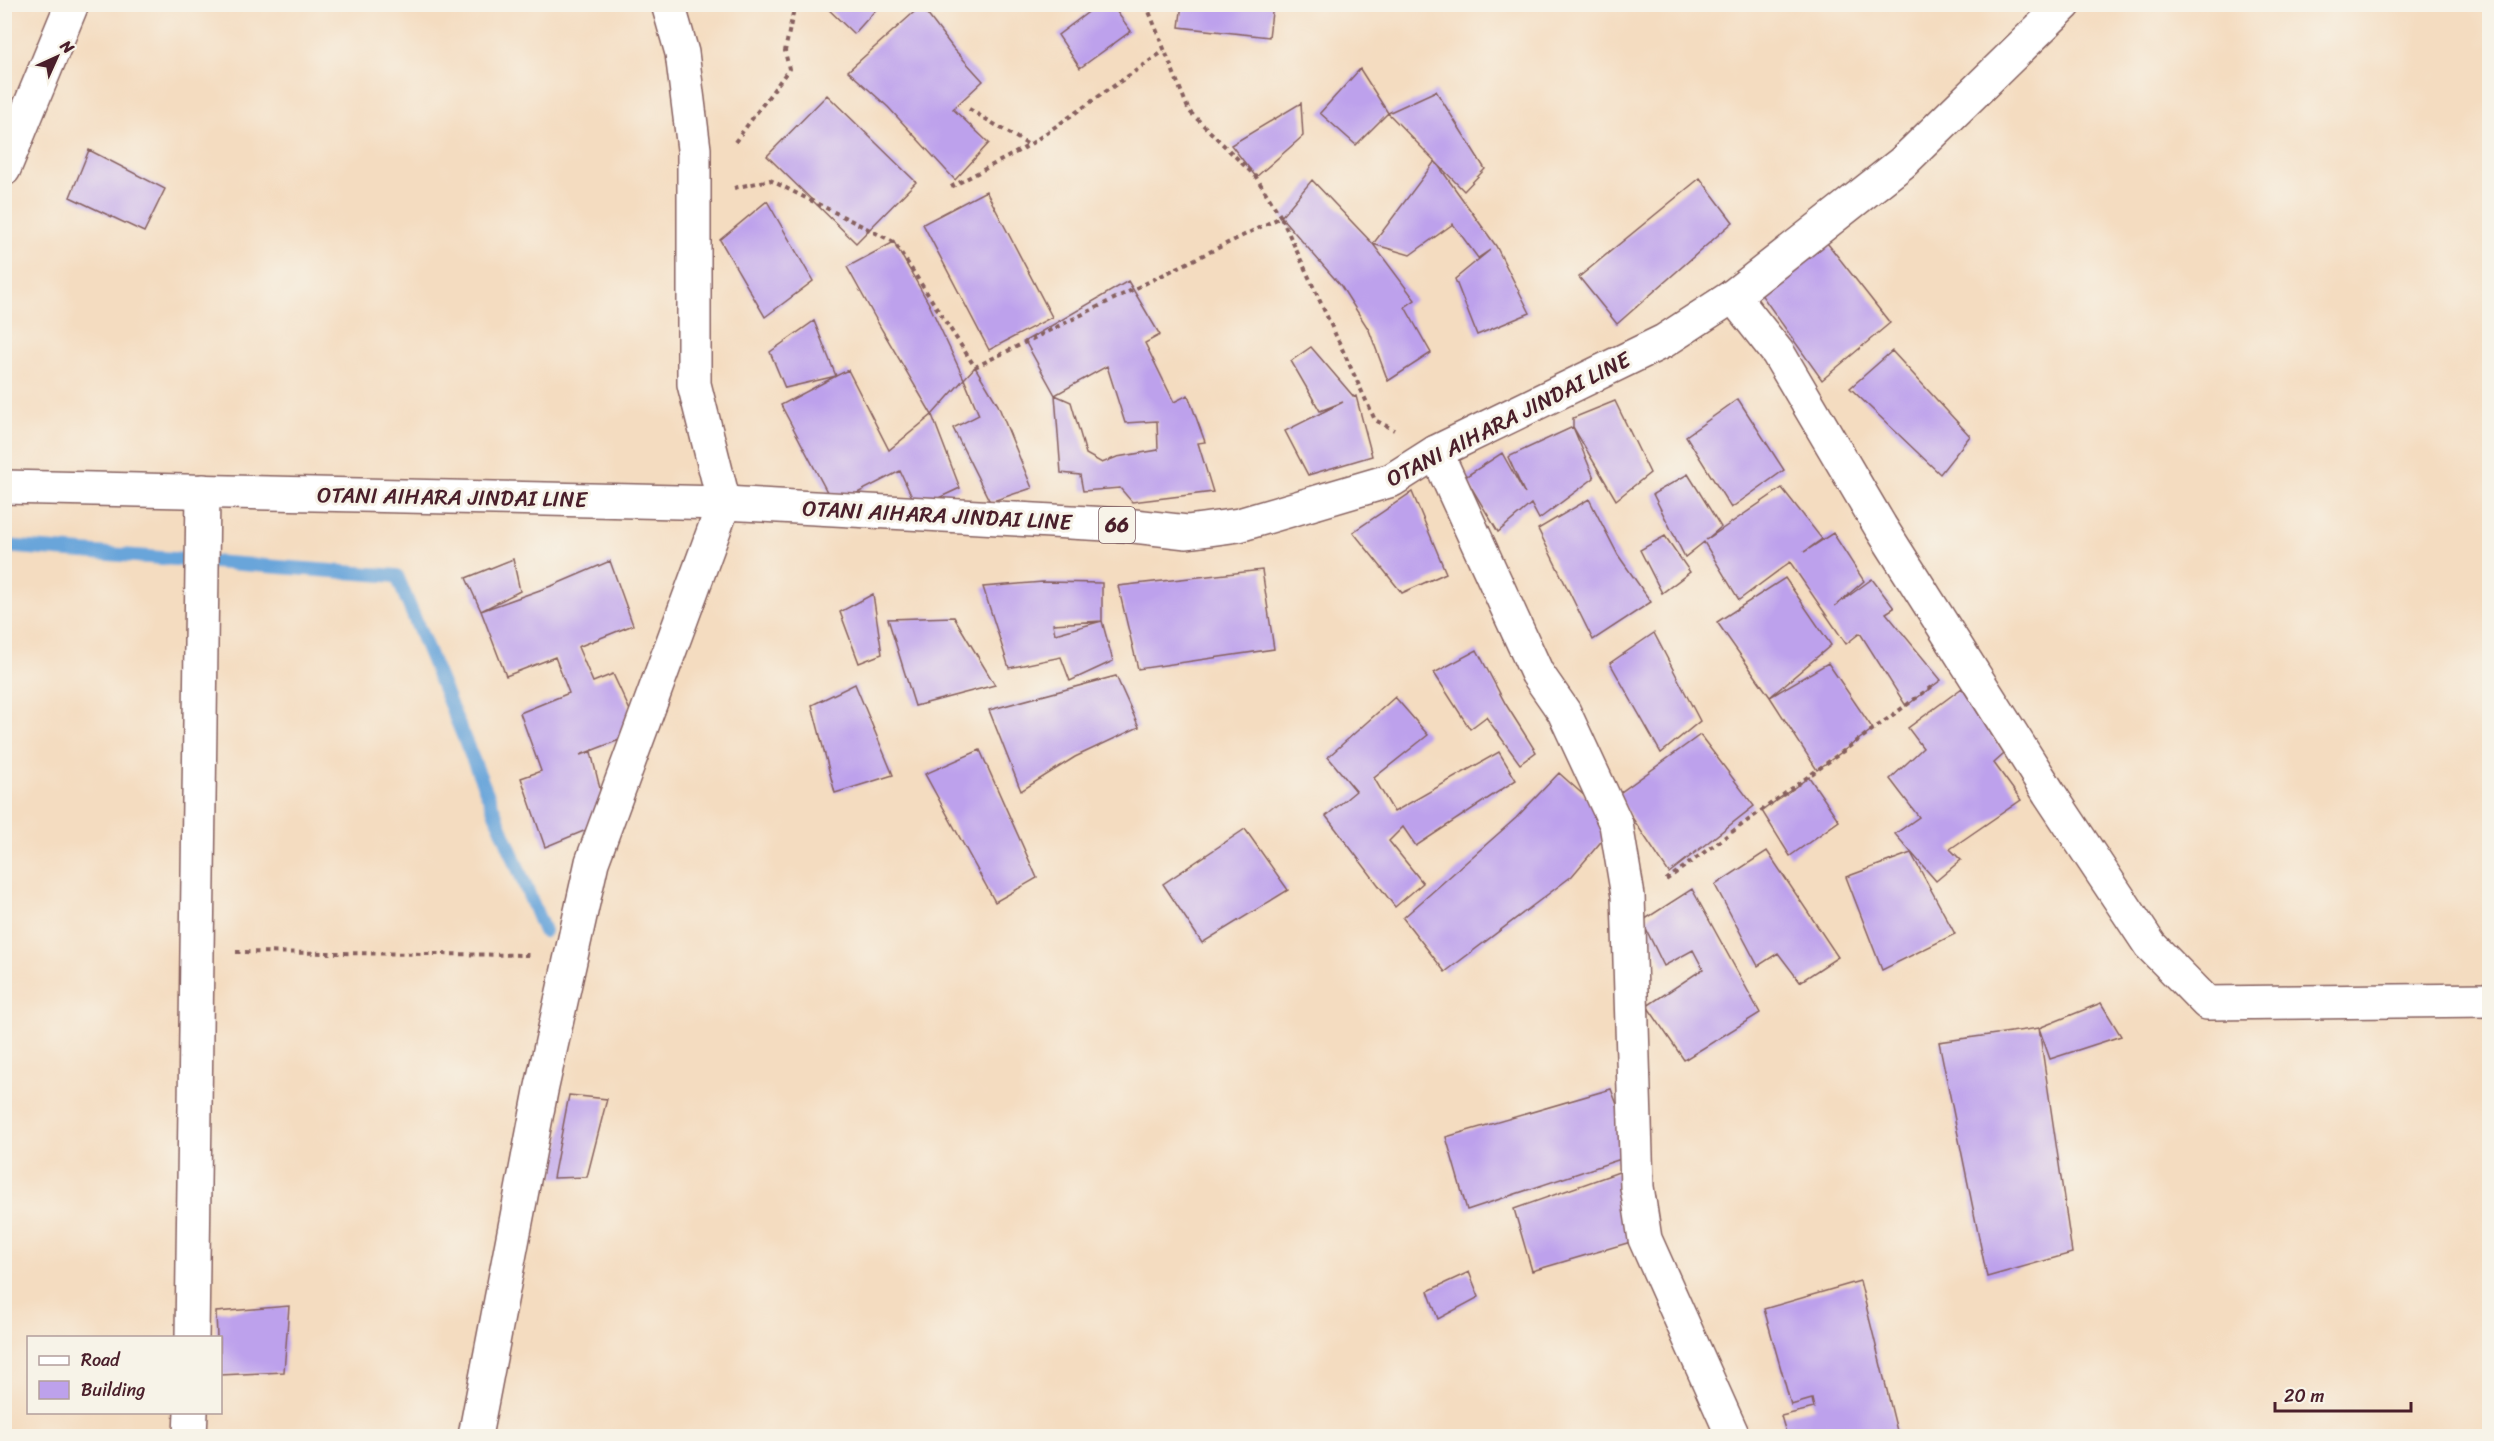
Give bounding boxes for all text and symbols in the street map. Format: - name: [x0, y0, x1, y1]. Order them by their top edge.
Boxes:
- north arrow: [27, 27, 87, 87]
- text: N: [52, 32, 82, 62]
- street label: OTANI AIHARA JINDAI LINE: [1379, 340, 1639, 498]
- street label: OTANI AIHARA JINDAI LINE: [317, 475, 589, 519]
- street label: OTANI AIHARA JINDAI LINE: [801, 488, 1075, 542]
- road number: 66: [1099, 507, 1135, 543]
- legend: [27, 1336, 222, 1414]
- text: Road: [81, 1344, 121, 1376]
- text: Building: [81, 1374, 145, 1406]
- scale bar: [2275, 1375, 2412, 1413]
- text: 20 m: [2284, 1380, 2324, 1412]

